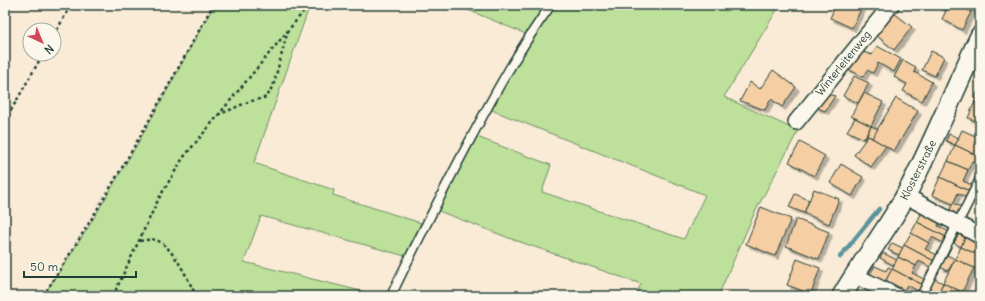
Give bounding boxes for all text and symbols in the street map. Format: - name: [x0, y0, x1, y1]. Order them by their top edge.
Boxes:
- north arrow: [22, 22, 62, 62]
- street label: Winterleitenweg: [812, 27, 874, 99]
- text: N: [41, 42, 57, 57]
- street label: Klosterstraße: [897, 137, 939, 202]
- scale bar: [24, 253, 136, 279]
- text: 50 m: [30, 259, 59, 274]

